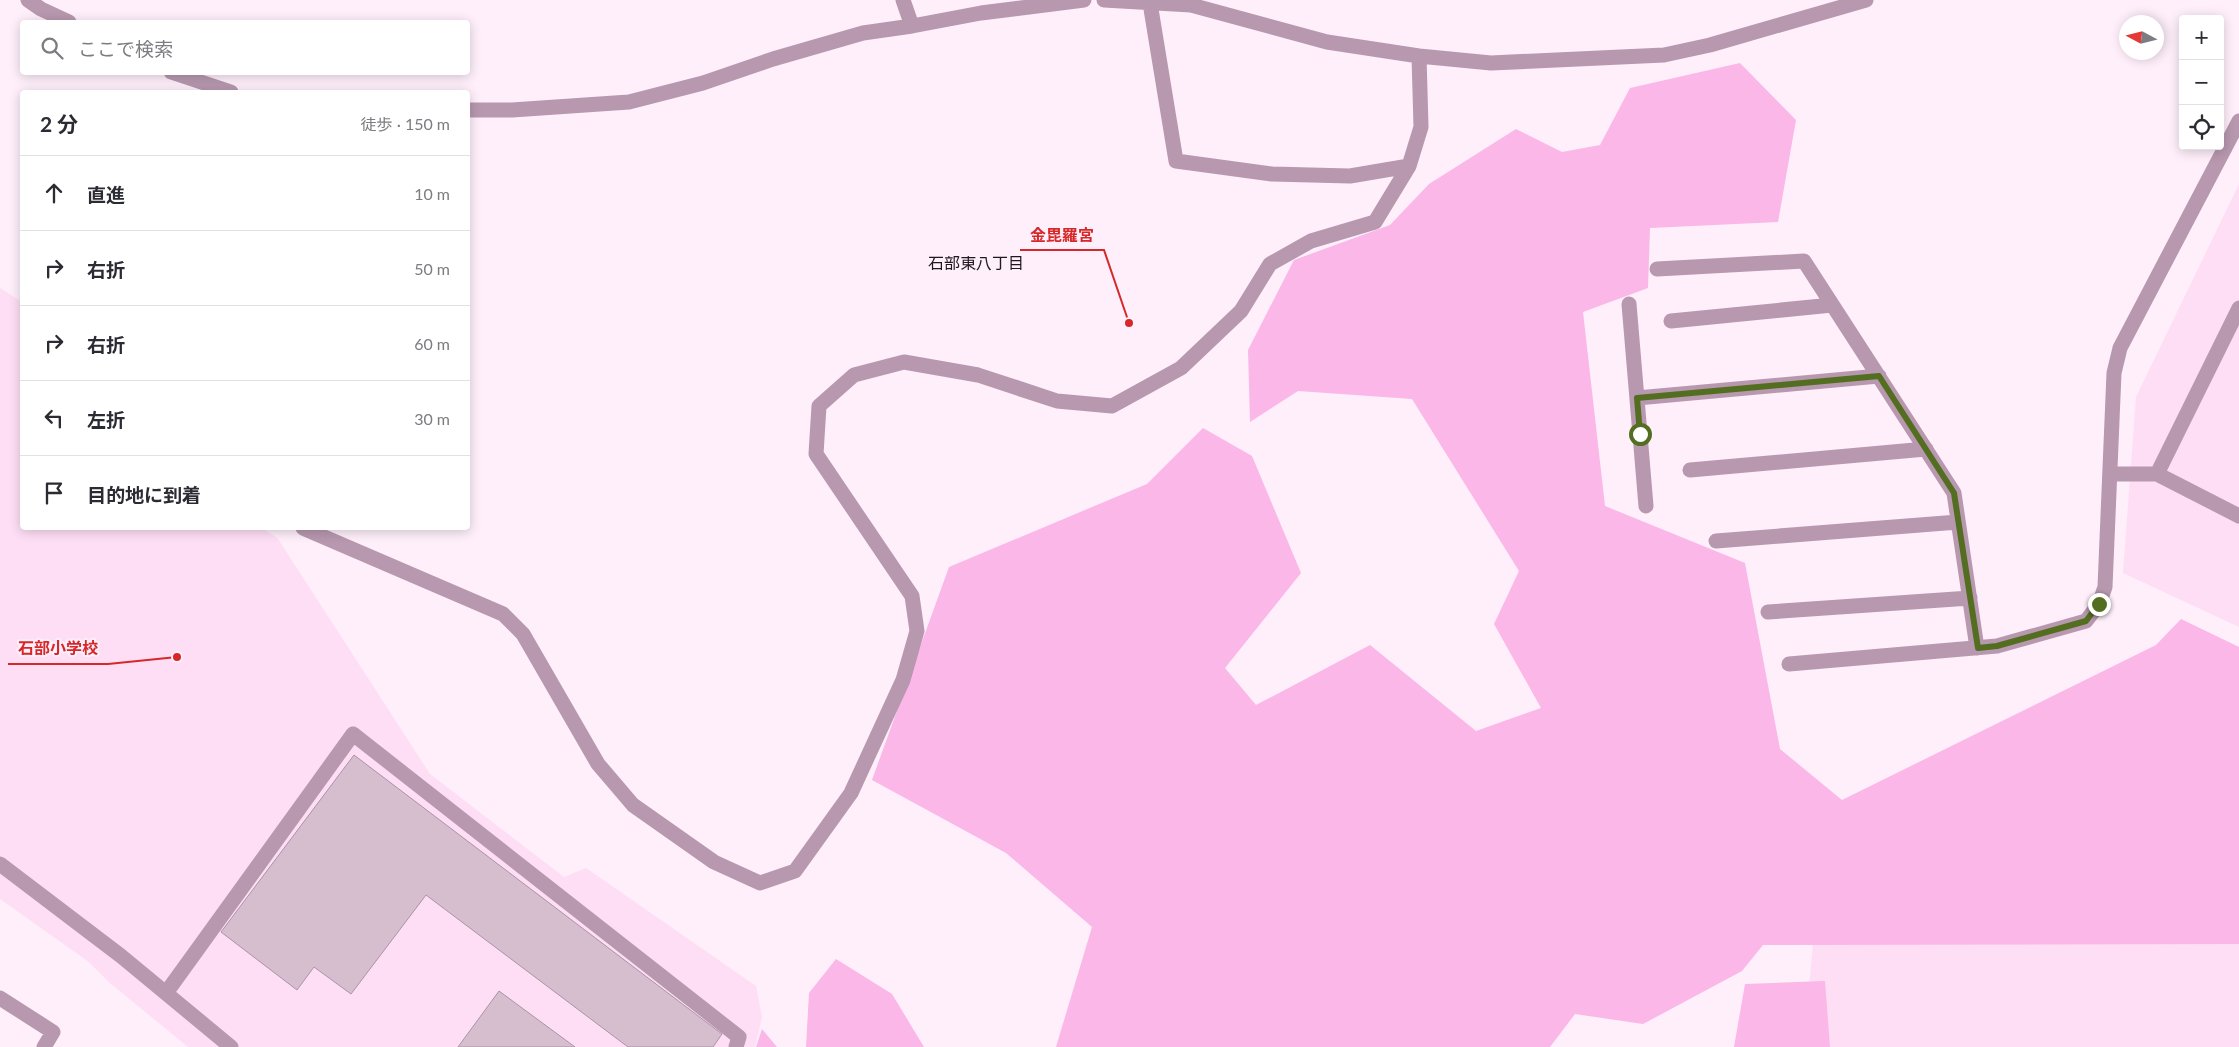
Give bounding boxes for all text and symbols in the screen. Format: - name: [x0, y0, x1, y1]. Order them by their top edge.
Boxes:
- north arrow: [2119, 15, 2164, 60]
- map controls: [2179, 15, 2224, 150]
- button: +: [2179, 15, 2224, 60]
- search box: [20, 20, 470, 75]
- icon: search: [38, 34, 66, 62]
- text: ここで検索: [78, 37, 173, 60]
- button: −: [2179, 60, 2224, 105]
- button: locate: [2179, 105, 2224, 150]
- text: 2 分: [40, 111, 78, 136]
- text: 徒歩 · 150 m: [361, 114, 450, 133]
- icon: ahead: [40, 179, 68, 207]
- text: 直進: [87, 183, 125, 206]
- text: 10 m: [414, 184, 450, 203]
- callout: 金毘羅宮: [1020, 219, 1104, 250]
- text: 金毘羅宮: [1030, 225, 1094, 244]
- district label: 石部東八丁目: [928, 253, 1024, 272]
- icon: right: [40, 254, 68, 282]
- text: 右折: [87, 258, 125, 281]
- text: 50 m: [414, 259, 450, 278]
- icon: right: [40, 329, 68, 357]
- text: 右折: [87, 333, 125, 356]
- text: 60 m: [414, 334, 450, 353]
- icon: left: [40, 404, 68, 432]
- text: 左折: [87, 408, 125, 431]
- text: 30 m: [414, 409, 450, 428]
- route start: [1629, 423, 1652, 446]
- icon: arrive: [40, 479, 68, 507]
- text: 目的地に到着: [87, 483, 201, 506]
- route end: [2088, 593, 2111, 616]
- callout: 石部小学校: [8, 633, 108, 664]
- text: 石部小学校: [18, 638, 98, 657]

